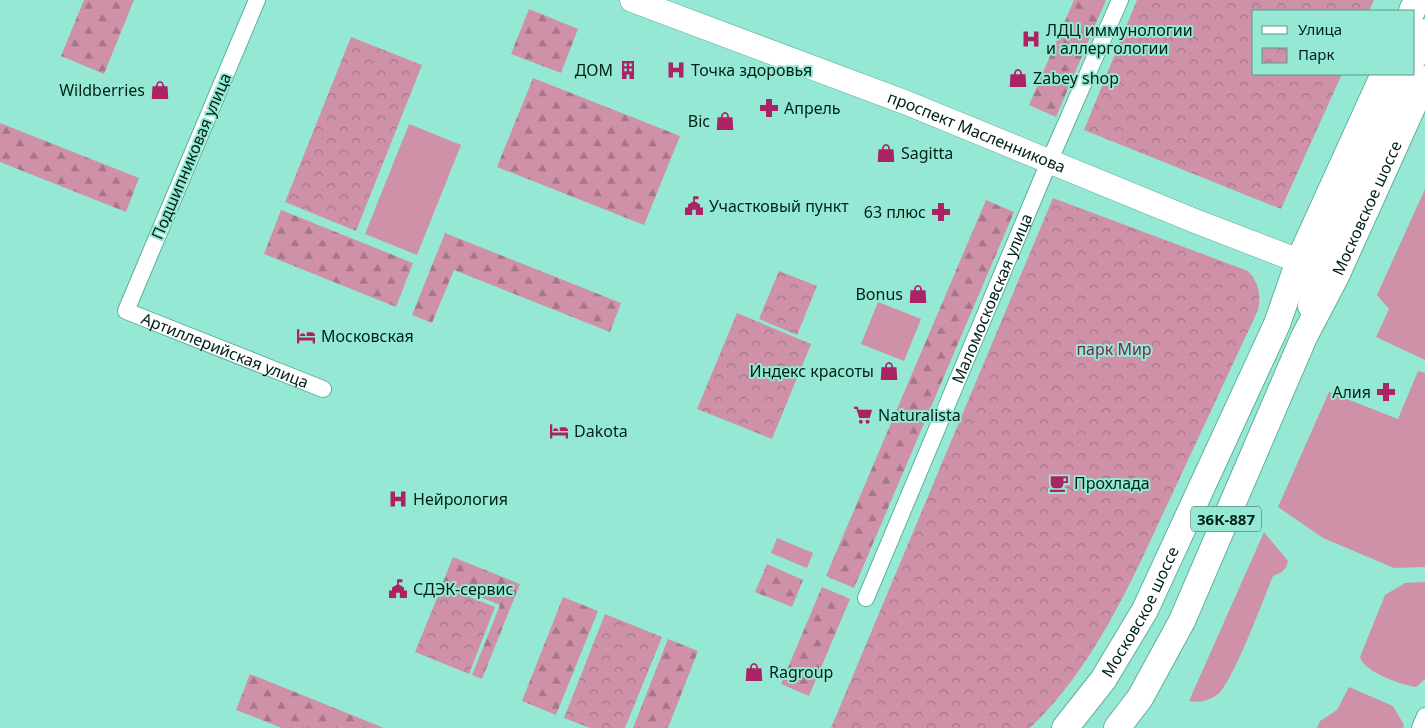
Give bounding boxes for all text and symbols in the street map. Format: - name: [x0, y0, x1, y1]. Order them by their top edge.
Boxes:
- legend: [1252, 10, 1415, 75]
- place label: ЛДЦ иммунологии и аллергологии: [1046, 19, 1193, 59]
- text: Улица: [1298, 19, 1342, 39]
- hospital icon: ЛДЦ иммунологии и аллергологии: [1020, 28, 1042, 50]
- text: Парк: [1298, 44, 1334, 64]
- place label: ДОМ: [575, 59, 613, 81]
- building icon: ДОМ: [617, 59, 639, 81]
- hospital icon: Точка здоровья: [665, 59, 687, 81]
- place label: Точка здоровья: [691, 59, 812, 81]
- shop icon: Zabey shop: [1007, 67, 1029, 89]
- place label: Zabey shop: [1033, 67, 1119, 89]
- street label: Подшипниковая улица: [146, 69, 236, 243]
- place label: Wildberries: [59, 79, 145, 101]
- shop icon: Wildberries: [149, 79, 171, 101]
- street label: проспект Масленникова: [885, 86, 1069, 178]
- pharmacy icon: Апрель: [758, 97, 780, 119]
- place label: Апрель: [784, 97, 841, 119]
- place label: Bic: [688, 110, 710, 132]
- shop icon: Bic: [714, 110, 736, 132]
- street label: Московское шоссе: [1327, 137, 1407, 279]
- shop icon: Sagitta: [875, 142, 897, 164]
- place label: Sagitta: [901, 142, 953, 164]
- public building icon: Участковый пункт: [683, 195, 705, 217]
- place label: Участковый пункт: [709, 195, 849, 217]
- place label: 63 плюс: [864, 201, 926, 223]
- pharmacy icon: 63 плюс: [930, 201, 952, 223]
- street label: Маломосковская улица: [946, 210, 1037, 387]
- place label: Bonus: [855, 283, 903, 305]
- shop icon: Bonus: [907, 283, 929, 305]
- street label: Артиллерийская улица: [138, 307, 312, 393]
- hotel icon: Московская: [295, 325, 317, 347]
- place label: Московская: [321, 325, 414, 347]
- park label: парк Мир: [1076, 338, 1152, 360]
- place label: Индекс красоты: [750, 360, 874, 382]
- shop icon: Индекс красоты: [878, 360, 900, 382]
- place label: Алия: [1332, 381, 1371, 403]
- pharmacy icon: Алия: [1375, 381, 1397, 403]
- supermarket icon: Naturalista: [852, 404, 874, 426]
- place label: Naturalista: [878, 404, 961, 426]
- hotel icon: Dakota: [548, 420, 570, 442]
- place label: Dakota: [574, 420, 628, 442]
- cafe icon: Прохлада: [1048, 472, 1070, 494]
- place label: Прохлада: [1074, 472, 1150, 494]
- hospital icon: Нейрология: [387, 488, 409, 510]
- place label: Нейрология: [413, 488, 508, 510]
- road number: 36К-887: [1191, 506, 1261, 532]
- street label: Московское шоссе: [1096, 543, 1184, 681]
- public building icon: СДЭК-сервис: [387, 578, 409, 600]
- place label: СДЭК-сервис: [413, 578, 513, 600]
- shop icon: Ragroup: [743, 661, 765, 683]
- place label: Ragroup: [769, 661, 833, 683]

